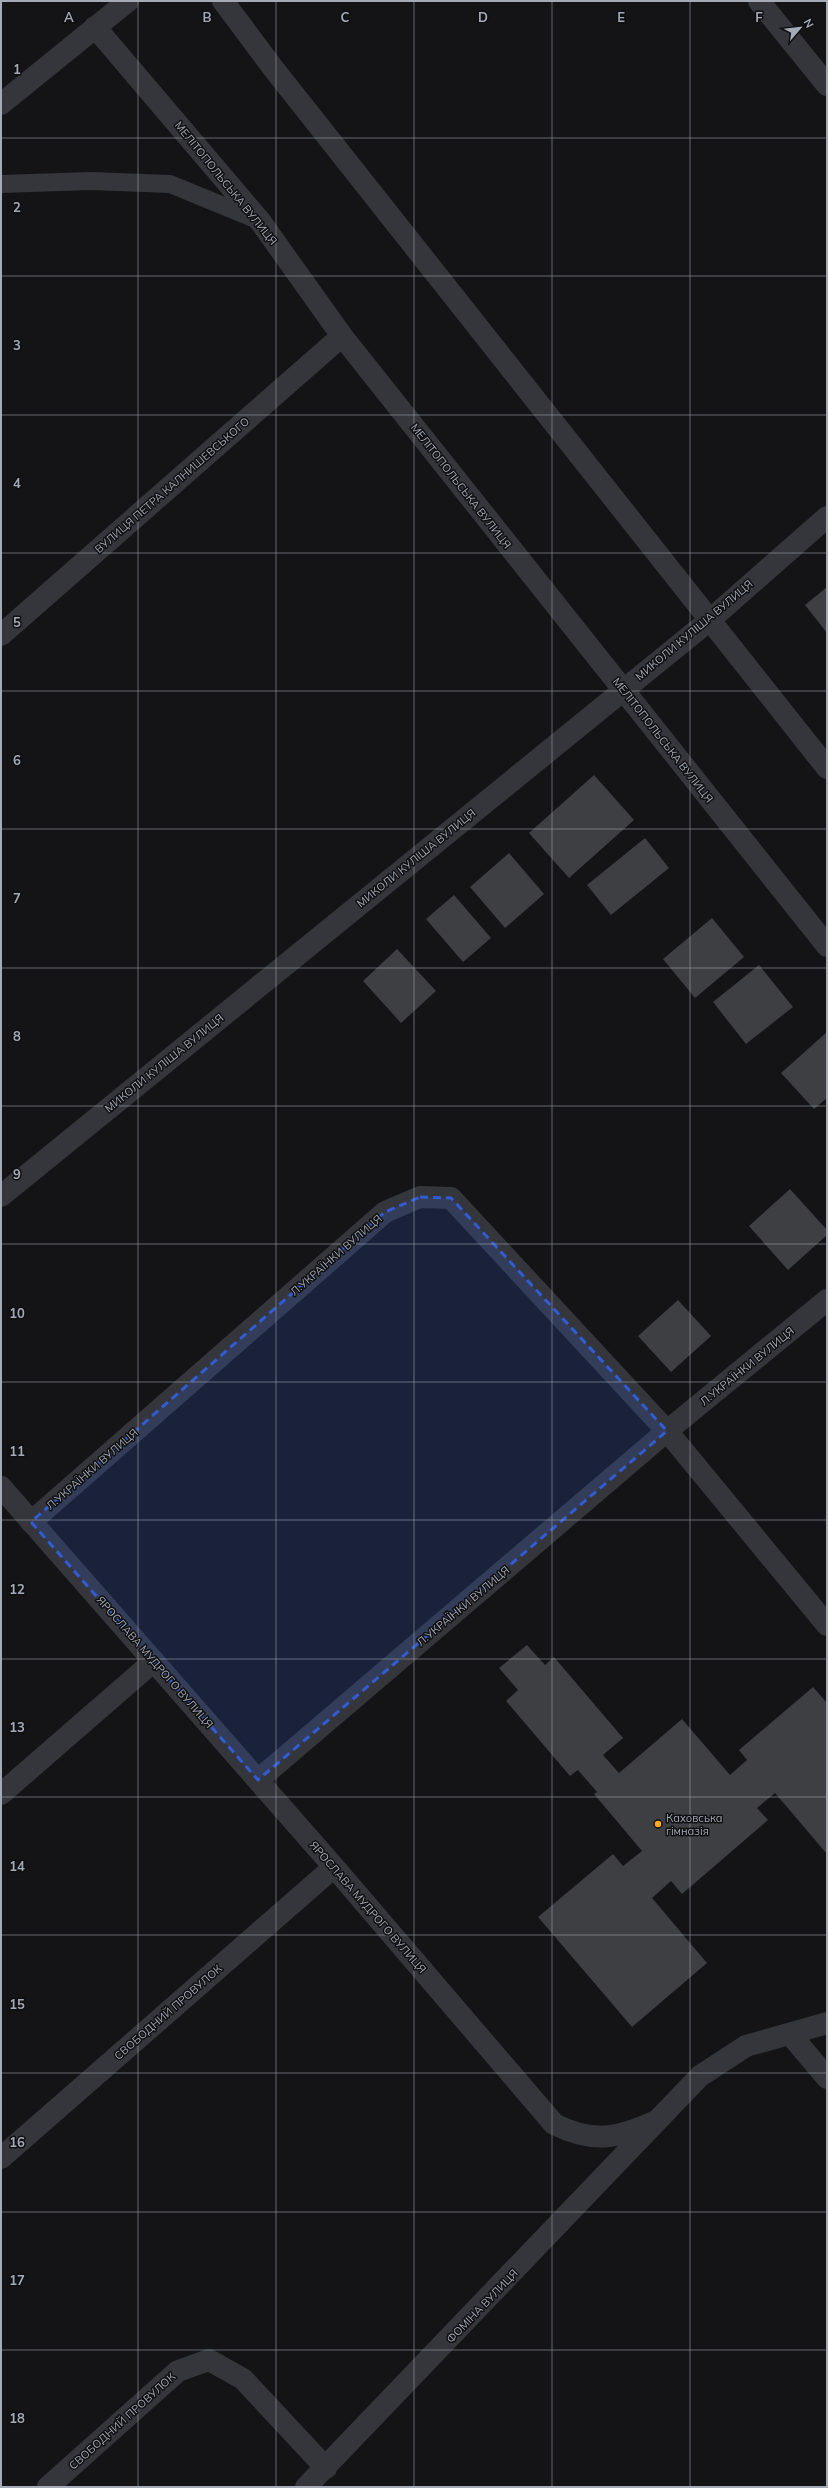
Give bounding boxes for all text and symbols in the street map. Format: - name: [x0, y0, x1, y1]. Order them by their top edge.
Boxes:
- north arrow: [780, 8, 820, 48]
- text: A: [64, 9, 74, 25]
- text: B: [203, 9, 212, 25]
- text: C: [341, 9, 350, 25]
- text: D: [478, 9, 488, 25]
- text: E: [617, 9, 625, 25]
- text: F: [755, 9, 763, 25]
- text: N: [801, 16, 817, 30]
- text: 1: [13, 61, 21, 77]
- street label: МЕЛІТОПОЛЬСЬКА ВУЛИЦЯ: [172, 118, 280, 248]
- text: 2: [13, 199, 21, 215]
- text: 3: [13, 337, 21, 353]
- street label: ВУЛИЦЯ ПЕТРА КАЛНИШЕВСЬКОГО: [92, 414, 252, 556]
- street label: МЕЛІТОПОЛЬСЬКА ВУЛИЦЯ: [408, 421, 514, 551]
- text: 4: [13, 475, 21, 491]
- street label: МИКОЛИ КУЛІША ВУЛИЦЯ: [632, 577, 756, 683]
- text: 5: [13, 614, 21, 630]
- street label: МЕЛІТОПОЛЬСЬКА ВУЛИЦЯ: [610, 675, 716, 805]
- text: 6: [13, 752, 21, 768]
- street label: МИКОЛИ КУЛІША ВУЛИЦЯ: [354, 806, 478, 910]
- text: 7: [13, 890, 21, 906]
- street label: МИКОЛИ КУЛІША ВУЛИЦЯ: [102, 1011, 226, 1115]
- text: 8: [13, 1028, 21, 1044]
- text: 9: [13, 1166, 21, 1182]
- street label: Л.УКРАЇНКИ ВУЛИЦЯ: [287, 1211, 385, 1299]
- text: 10: [9, 1305, 25, 1321]
- street label: Л.УКРАЇНКИ ВУЛИЦЯ: [697, 1324, 797, 1408]
- street label: Л.УКРАЇНКИ ВУЛИЦЯ: [43, 1425, 141, 1513]
- text: 11: [9, 1443, 25, 1459]
- street label: Л.УКРАЇНКИ ВУЛИЦЯ: [414, 1563, 512, 1649]
- text: 12: [9, 1581, 25, 1597]
- street label: ЯРОСЛАВА МУДРОГО ВУЛИЦЯ: [94, 1593, 216, 1731]
- text: 13: [9, 1719, 25, 1735]
- place label: Каховська гімназія: [666, 1811, 723, 1838]
- marker: Каховська гімназія: [653, 1819, 663, 1829]
- street label: ЯРОСЛАВА МУДРОГО ВУЛИЦЯ: [307, 1838, 429, 1976]
- text: 14: [9, 1858, 25, 1874]
- street label: СВОБОДНИЙ ПРОВУЛОК: [111, 1961, 225, 2063]
- text: 15: [9, 1996, 25, 2012]
- text: 16: [9, 2134, 25, 2150]
- street label: ФОМІНА ВУЛИЦЯ: [443, 2266, 521, 2346]
- text: 17: [9, 2272, 25, 2288]
- street label: СВОБОДНИЙ ПРОВУЛОК: [66, 2369, 179, 2472]
- text: 18: [9, 2410, 25, 2426]

